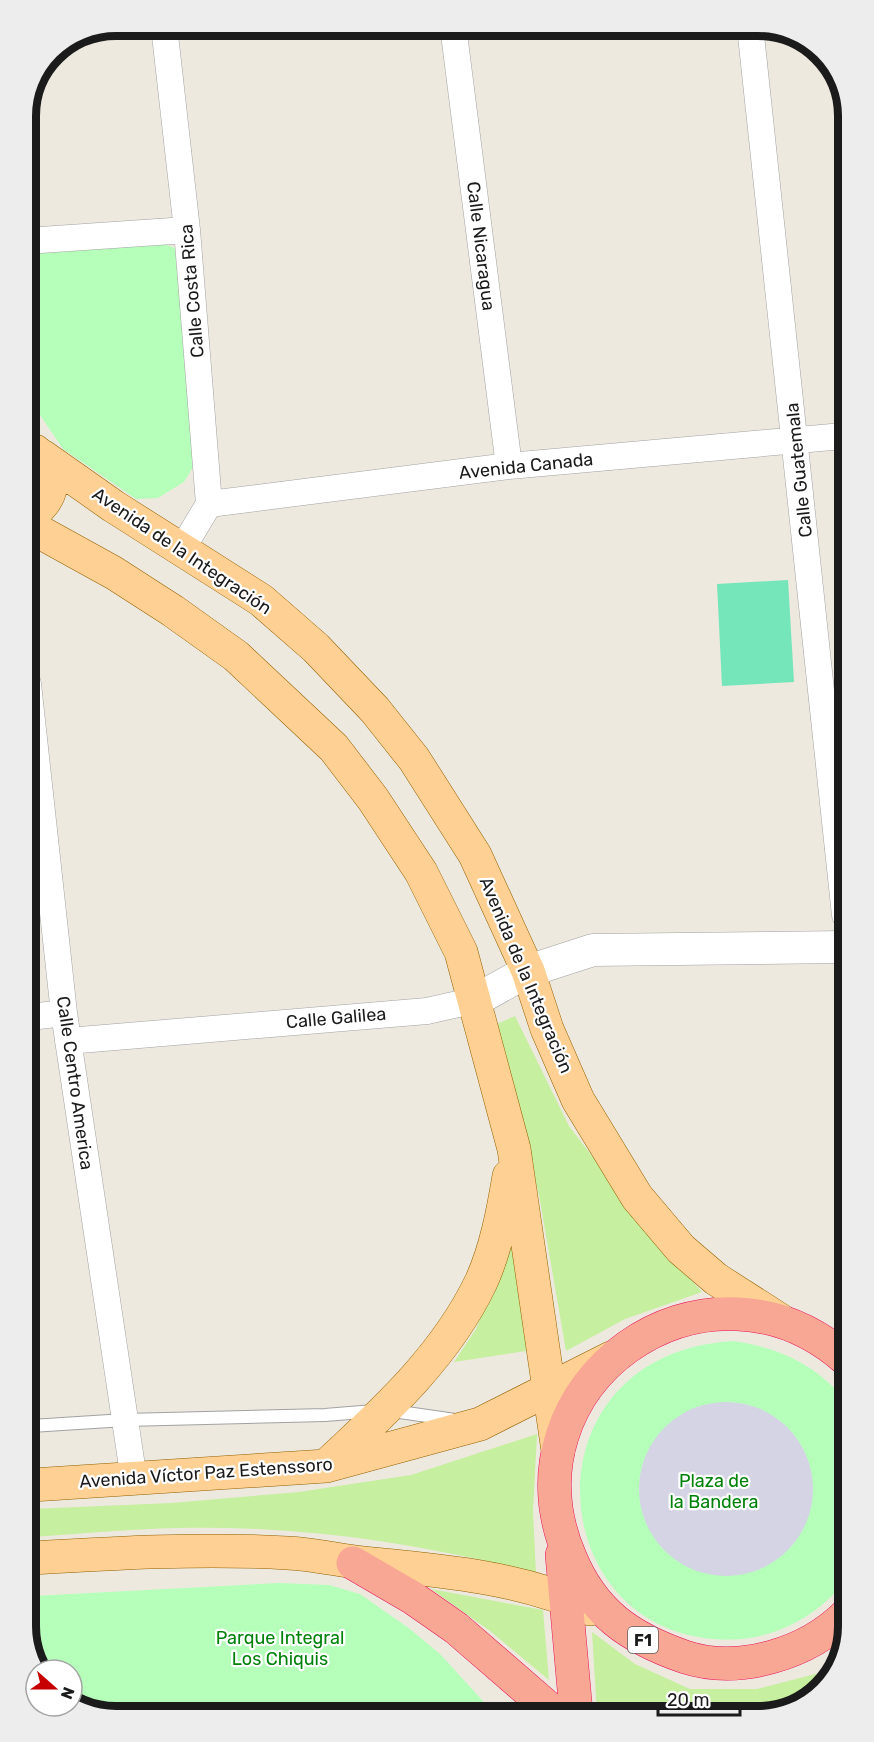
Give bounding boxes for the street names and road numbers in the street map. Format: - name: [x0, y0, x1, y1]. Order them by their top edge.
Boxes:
- street label: Calle Nicaragua: [462, 180, 500, 312]
- street label: Calle Costa Rica: [175, 223, 209, 359]
- street label: Calle Guatemala: [781, 401, 817, 539]
- street label: Avenida Canada: [458, 448, 594, 484]
- street label: Avenida de la Integración: [88, 483, 276, 619]
- street label: Avenida de la Integración: [475, 874, 577, 1076]
- street label: Calle Centro America: [52, 995, 98, 1171]
- street label: Calle Galilea: [285, 1003, 387, 1033]
- street label: Avenida Víctor Paz Estenssoro: [79, 1453, 333, 1493]
- road number: F1: [628, 1627, 658, 1653]

